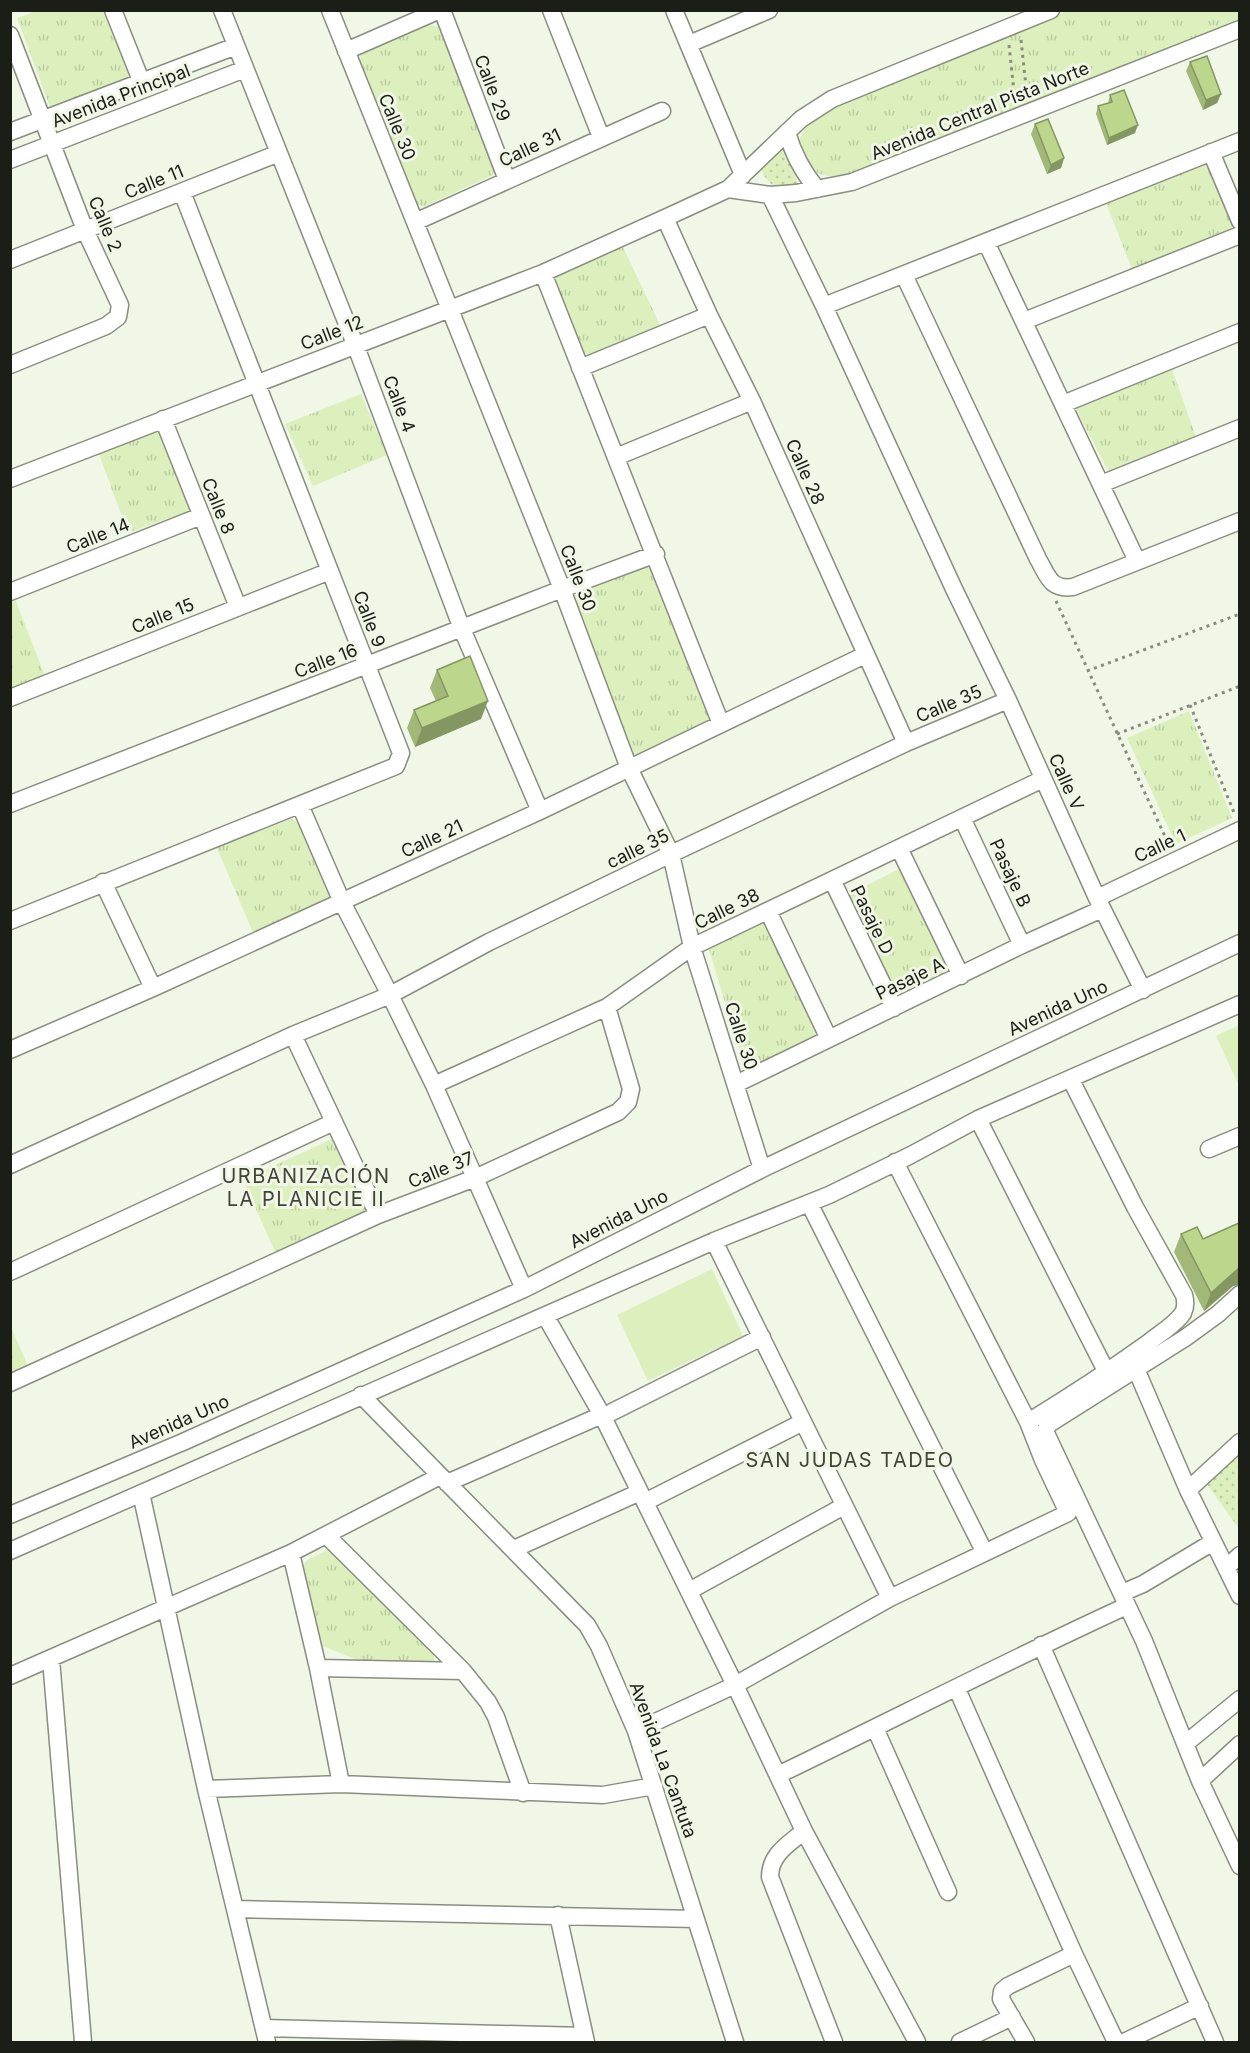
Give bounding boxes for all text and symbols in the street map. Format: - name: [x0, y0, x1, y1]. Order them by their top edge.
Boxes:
- street label: Calle 29: [470, 52, 515, 124]
- street label: Avenida Central Pista Norte: [868, 57, 1092, 164]
- street label: Avenida Principal: [49, 59, 193, 132]
- street label: Calle 30: [375, 90, 420, 163]
- street label: Calle 31: [495, 124, 564, 171]
- street label: Calle 11: [121, 160, 187, 203]
- street label: Calle 2: [84, 193, 127, 255]
- street label: Calle 12: [297, 311, 366, 354]
- street label: Calle 4: [379, 372, 420, 435]
- street label: Calle 28: [782, 436, 829, 508]
- street label: Calle 8: [198, 475, 239, 537]
- street label: Calle 14: [63, 513, 133, 558]
- street label: Calle 30: [556, 541, 601, 614]
- street label: Calle 9: [349, 588, 390, 650]
- street label: Calle 15: [128, 593, 197, 638]
- street label: Calle 16: [291, 639, 360, 682]
- street label: Calle 35: [913, 680, 985, 727]
- street label: Calle V: [1045, 750, 1088, 813]
- street label: Calle 21: [398, 815, 466, 862]
- street label: calle 35: [603, 824, 672, 873]
- street label: Calle 1: [1130, 824, 1189, 867]
- street label: Pasaje B: [986, 835, 1035, 910]
- street label: Pasaje D: [847, 882, 898, 958]
- street label: Calle 38: [691, 884, 763, 933]
- street label: Pasaje A: [872, 953, 947, 1004]
- street label: Avenida Uno: [1005, 975, 1111, 1040]
- street label: Calle 30: [721, 999, 762, 1072]
- street label: Calle 37: [405, 1147, 477, 1192]
- district label: URBANIZACIÓN LA PLANICIE II: [221, 1163, 391, 1211]
- street label: Avenida Uno: [566, 1185, 671, 1252]
- street label: Avenida Uno: [125, 1390, 232, 1453]
- district label: SAN JUDAS TADEO: [746, 1448, 954, 1472]
- street label: Avenida La Cantuta: [625, 1679, 701, 1841]

